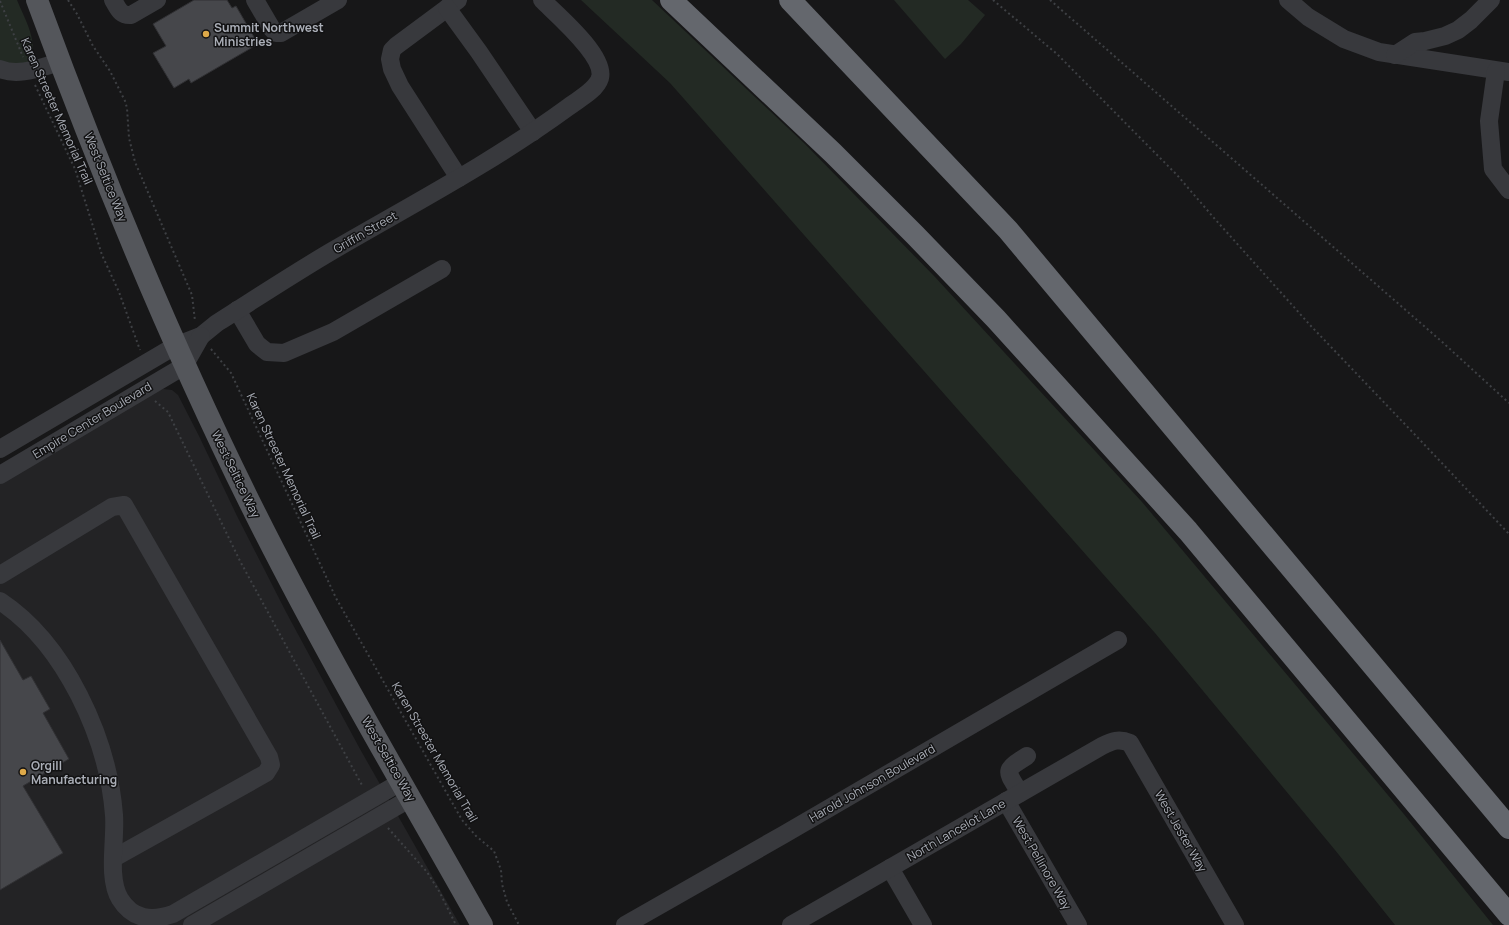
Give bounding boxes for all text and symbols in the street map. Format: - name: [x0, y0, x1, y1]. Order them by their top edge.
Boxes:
- place label: Summit Northwest Ministries: [214, 19, 324, 50]
- marker: Summit Northwest Ministries: [201, 29, 211, 39]
- street label: Karen Streeter Memorial Trail: [17, 35, 97, 187]
- street label: West Seltice Way: [80, 130, 132, 225]
- street label: Griffin Street: [330, 207, 400, 257]
- street label: Empire Center Boulevard: [29, 378, 155, 462]
- street label: Karen Streeter Memorial Trail: [243, 390, 325, 542]
- street label: West Seltice Way: [208, 428, 265, 521]
- street label: Karen Streeter Memorial Trail: [388, 679, 482, 825]
- street label: West Seltice Way: [358, 714, 420, 805]
- street label: Harold Johnson Boulevard: [806, 740, 938, 826]
- place label: Orgill Manufacturing: [31, 757, 117, 788]
- marker: Orgill Manufacturing: [18, 767, 28, 777]
- street label: West Jester Way: [1151, 787, 1212, 875]
- street label: North Lancelot Lane: [904, 795, 1008, 865]
- street label: West Pellinore Way: [1008, 813, 1076, 913]

